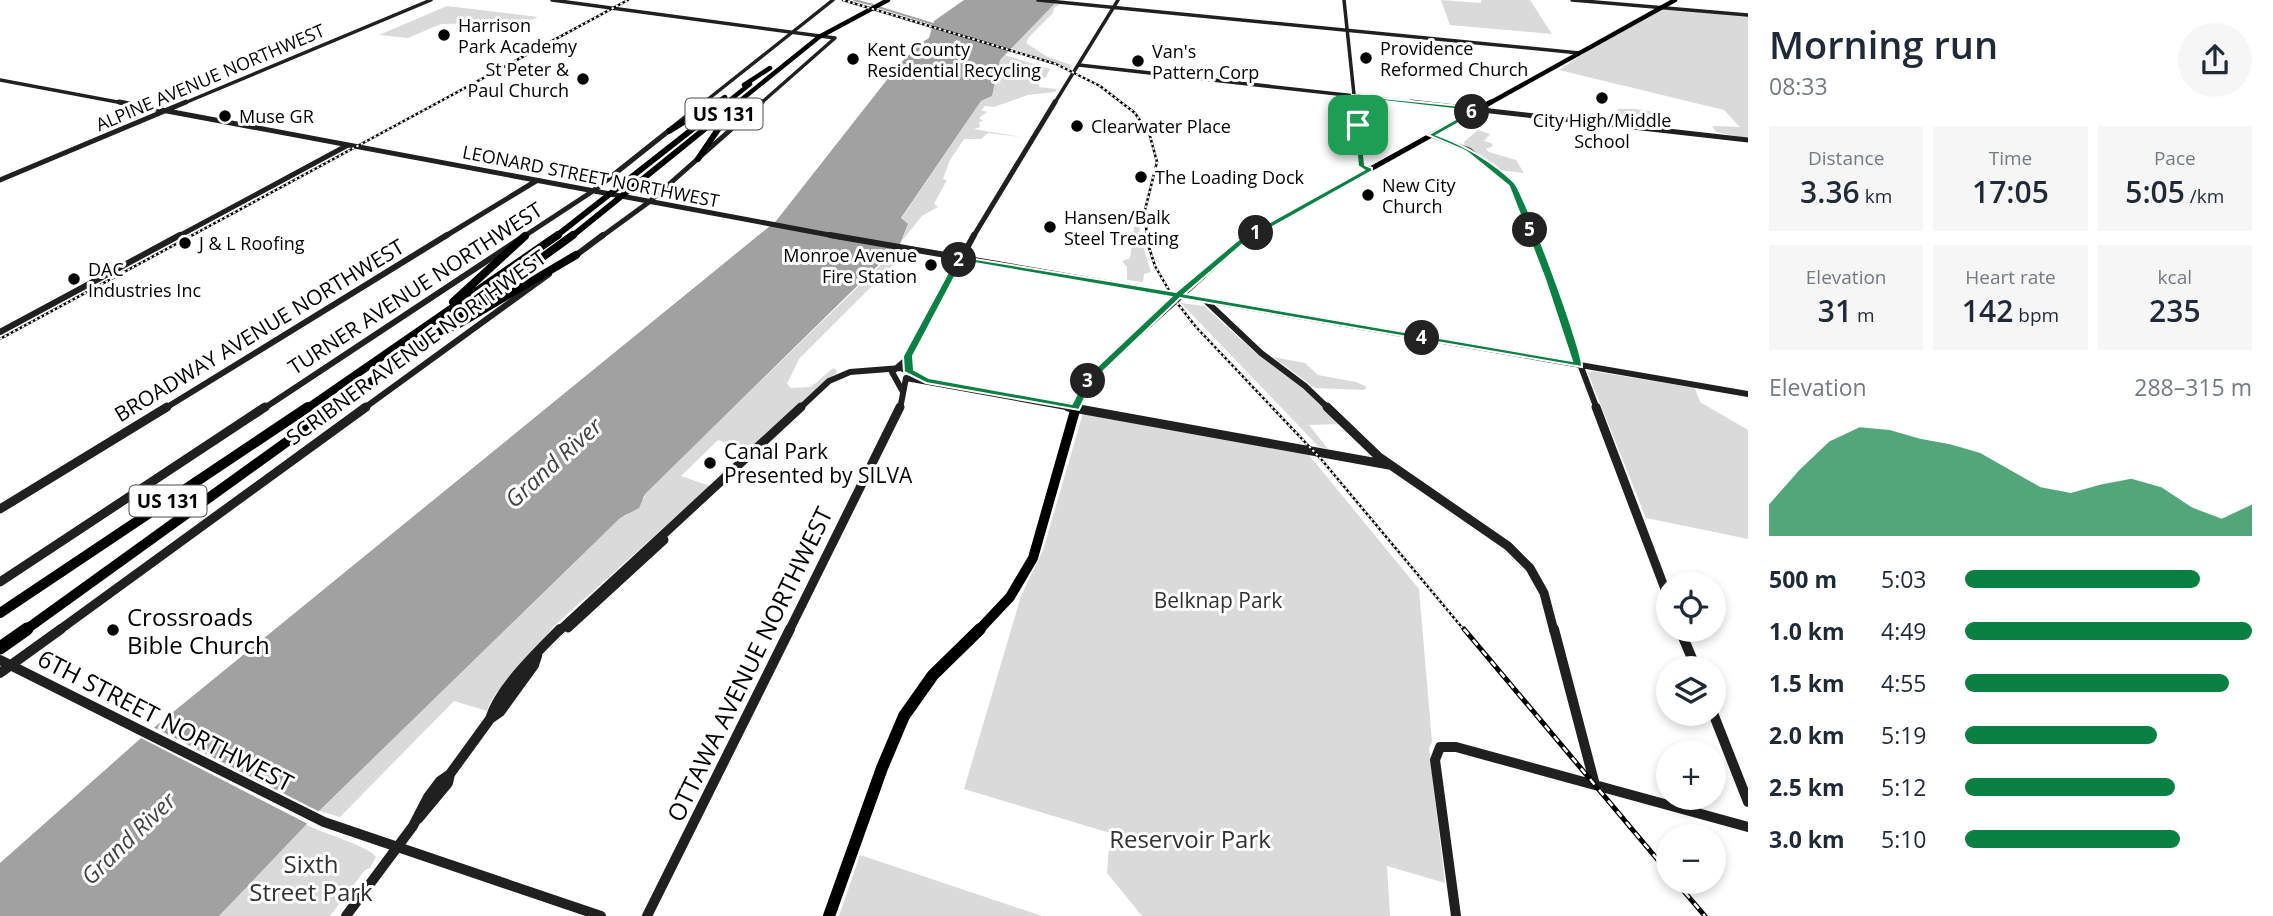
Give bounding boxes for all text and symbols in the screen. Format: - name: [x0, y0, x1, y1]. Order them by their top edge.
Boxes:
- place label: Harrison Park Academy: [458, 13, 578, 58]
- street label: ALPINE AVENUE NORTHWEST: [92, 18, 328, 136]
- text: Morning run: [1769, 18, 1998, 70]
- button: share: [2178, 23, 2252, 97]
- marker: Harrison Park Academy: [436, 27, 452, 43]
- place label: Providence Reformed Church: [1380, 36, 1528, 81]
- place label: Kent County Residential Recycling: [867, 37, 1041, 82]
- place label: Van's Pattern Corp: [1152, 39, 1259, 84]
- marker: Providence Reformed Church: [1358, 50, 1374, 66]
- marker: Kent County Residential Recycling: [845, 51, 861, 67]
- marker: Van's Pattern Corp: [1130, 53, 1146, 69]
- place label: St Peter & Paul Church: [467, 57, 570, 102]
- text: 08:33: [1769, 70, 1828, 102]
- marker: St Peter & Paul Church: [575, 71, 591, 87]
- marker: City High/Middle School: [1594, 90, 1610, 106]
- pin: 6: [1454, 94, 1490, 130]
- pin: [1328, 95, 1388, 155]
- road number: US 131: [686, 98, 762, 130]
- text: 6: [1466, 98, 1477, 124]
- place label: Muse GR: [239, 104, 314, 128]
- icon: arrive: [1339, 106, 1377, 144]
- marker: Muse GR: [217, 108, 233, 124]
- place label: City High/Middle School: [1533, 108, 1671, 153]
- place label: Clearwater Place: [1091, 114, 1231, 138]
- marker: Clearwater Place: [1069, 118, 1085, 134]
- street label: LEONARD STREET NORTHWEST: [461, 139, 721, 213]
- text: Distance: [1808, 145, 1884, 171]
- text: Time: [1989, 145, 2032, 171]
- text: Pace: [2154, 145, 2196, 171]
- place label: The Loading Dock: [1155, 165, 1305, 189]
- marker: The Loading Dock: [1133, 169, 1149, 185]
- text: 3.36: [1800, 171, 1860, 212]
- text: 17:05: [1972, 171, 2049, 212]
- text: 5:05: [2125, 171, 2185, 212]
- place label: New City Church: [1382, 173, 1457, 218]
- text: km: [1860, 183, 1892, 209]
- text: /km: [2185, 183, 2224, 209]
- marker: New City Church: [1360, 187, 1376, 203]
- street label: TURNER AVENUE NORTHWEST: [283, 195, 548, 381]
- place label: Hansen/Balk Steel Treating: [1064, 205, 1179, 250]
- pin: 5: [1512, 212, 1548, 247]
- pin: 1: [1238, 216, 1274, 250]
- text: 5: [1524, 216, 1535, 242]
- marker: Hansen/Balk Steel Treating: [1042, 219, 1058, 235]
- text: 1: [1250, 219, 1261, 245]
- place label: J & L Roofing: [197, 231, 305, 255]
- street label: BROADWAY AVENUE NORTHWEST: [109, 232, 409, 428]
- marker: J & L Roofing: [177, 235, 193, 251]
- street label: SCRIBNER AVENUE NORTHWEST: [280, 243, 552, 451]
- place label: Monroe Avenue Fire Station: [783, 243, 917, 288]
- pin: 2: [942, 243, 976, 278]
- text: 2: [953, 246, 964, 272]
- place label: DAC Industries Inc: [88, 257, 201, 302]
- marker: Monroe Avenue Fire Station: [923, 257, 939, 273]
- text: Elevation: [1806, 264, 1887, 290]
- text: Heart rate: [1965, 264, 2056, 290]
- text: kcal: [2158, 264, 2192, 290]
- marker: DAC Industries Inc: [66, 271, 82, 287]
- text: 31: [1818, 290, 1852, 331]
- text: 142: [1962, 290, 2013, 331]
- text: 235: [2149, 290, 2201, 331]
- text: m: [1852, 302, 1875, 328]
- text: bpm: [2013, 302, 2059, 328]
- pin: 4: [1404, 320, 1440, 356]
- text: 4: [1416, 324, 1427, 350]
- pin: 3: [1070, 364, 1106, 398]
- text: 3: [1082, 367, 1093, 393]
- text: Elevation: [1769, 371, 1867, 403]
- text: 288–315 m: [2134, 371, 2252, 403]
- water label: Grand River: [498, 409, 609, 514]
- place label: Canal Park Presented by SILVA: [724, 437, 913, 489]
- marker: Canal Park Presented by SILVA: [702, 455, 718, 471]
- road number: US 131: [130, 486, 206, 516]
- street label: OTTAWA AVENUE NORTHWEST: [658, 501, 840, 827]
- text: 500 m: [1769, 563, 1837, 595]
- text: 5:03: [1881, 563, 1927, 595]
- map controls: [1656, 572, 1726, 894]
- button: locate: [1656, 572, 1726, 642]
- park label: Belknap Park: [1154, 586, 1282, 614]
- place label: Crossroads Bible Church: [127, 600, 270, 661]
- text: 1.0 km: [1769, 615, 1845, 647]
- text: 4:49: [1881, 615, 1927, 647]
- marker: Crossroads Bible Church: [105, 622, 121, 638]
- street label: 6TH STREET NORTHWEST: [33, 641, 299, 799]
- button: layers: [1656, 656, 1726, 726]
- text: 1.5 km: [1769, 667, 1845, 699]
- text: 4:55: [1881, 667, 1927, 699]
- text: 2.0 km: [1769, 719, 1845, 751]
- text: 5:19: [1881, 719, 1927, 751]
- button: +: [1656, 740, 1726, 810]
- text: 2.5 km: [1769, 771, 1845, 803]
- text: 5:12: [1881, 771, 1927, 803]
- water label: Grand River: [74, 784, 183, 891]
- park label: Reservoir Park: [1109, 822, 1271, 855]
- text: 3.0 km: [1769, 823, 1845, 855]
- text: 5:10: [1881, 823, 1927, 855]
- button: −: [1656, 824, 1726, 894]
- park label: Sixth Street Park: [249, 847, 373, 908]

